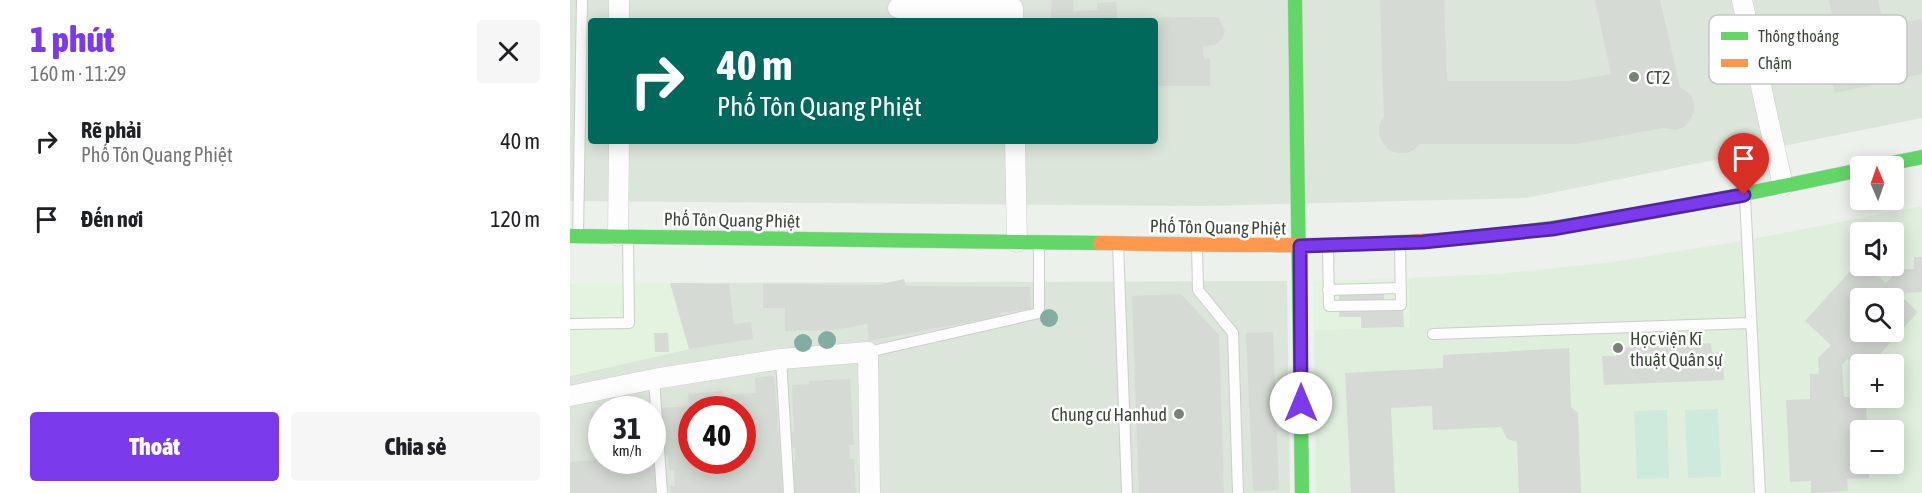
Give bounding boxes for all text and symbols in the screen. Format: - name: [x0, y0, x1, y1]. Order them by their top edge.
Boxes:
- legend: [1709, 15, 1907, 84]
- text: 1 phút: [30, 18, 114, 60]
- button: close: [477, 20, 540, 83]
- text: Thông thoáng: [1758, 27, 1839, 46]
- text: 40 m: [717, 41, 792, 89]
- icon: right: [618, 42, 696, 120]
- text: Chậm: [1758, 54, 1792, 72]
- text: 160 m · 11:29: [30, 62, 126, 85]
- place label: CT2: [1646, 67, 1670, 88]
- marker: CT2: [1627, 70, 1641, 84]
- text: Phố Tôn Quang Phiệt: [717, 91, 922, 122]
- text: Rẽ phải: [81, 117, 141, 143]
- icon: right: [30, 125, 63, 158]
- text: 40 m: [500, 128, 540, 154]
- pin: [1718, 133, 1769, 195]
- icon: arrive: [1727, 142, 1760, 175]
- text: Phố Tôn Quang Phiệt: [81, 143, 233, 166]
- north arrow: [1850, 156, 1904, 210]
- map controls: [1850, 156, 1904, 474]
- icon: arrive: [30, 203, 63, 236]
- text: Đến nơi: [81, 206, 143, 232]
- text: 120 m: [490, 206, 540, 232]
- street label: Phố Tôn Quang Phiệt: [664, 207, 800, 232]
- street label: Phố Tôn Quang Phiệt: [1150, 214, 1286, 239]
- button: sound: [1850, 222, 1904, 276]
- button: search: [1850, 288, 1904, 342]
- place label: Học viện Kĩ thuật Quân sự: [1630, 328, 1723, 370]
- marker: Học viện Kĩ thuật Quân sự: [1611, 341, 1625, 355]
- button: +: [1850, 354, 1904, 408]
- position arrow: [1269, 371, 1333, 435]
- speed limit sign: 40: [678, 396, 756, 474]
- place label: Chung cư Hanhud: [1051, 404, 1167, 425]
- marker: Chung cư Hanhud: [1172, 407, 1186, 421]
- text: 31: [613, 411, 641, 445]
- button: Thoát: [30, 412, 279, 481]
- button: Chia sẻ: [291, 412, 540, 481]
- button: −: [1850, 420, 1904, 474]
- text: km/h: [612, 442, 642, 459]

